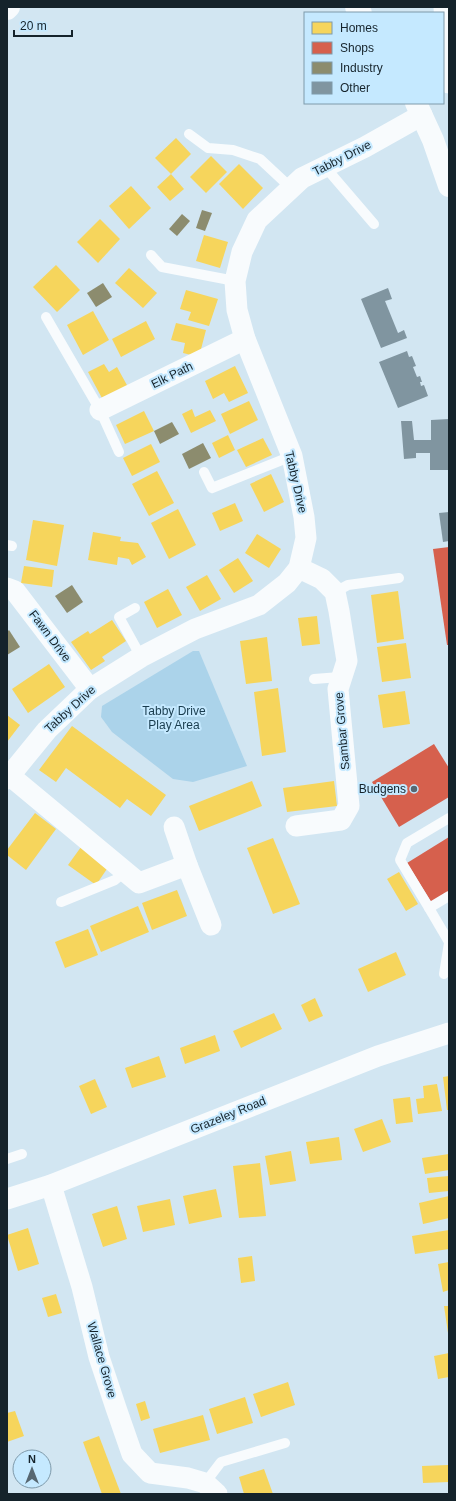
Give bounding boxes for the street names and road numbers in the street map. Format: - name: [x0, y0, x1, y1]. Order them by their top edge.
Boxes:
- street label: Tabby Drive: [311, 137, 374, 179]
- street label: Elk Path: [149, 359, 195, 391]
- street label: Tabby Drive: [282, 450, 310, 515]
- street label: Fawn Drive: [26, 608, 74, 665]
- street label: Tabby Drive: [42, 682, 98, 735]
- street label: Sambar Grove: [332, 691, 352, 770]
- street label: Grazeley Road: [188, 1094, 268, 1136]
- street label: Wallace Grove: [84, 1320, 120, 1400]

